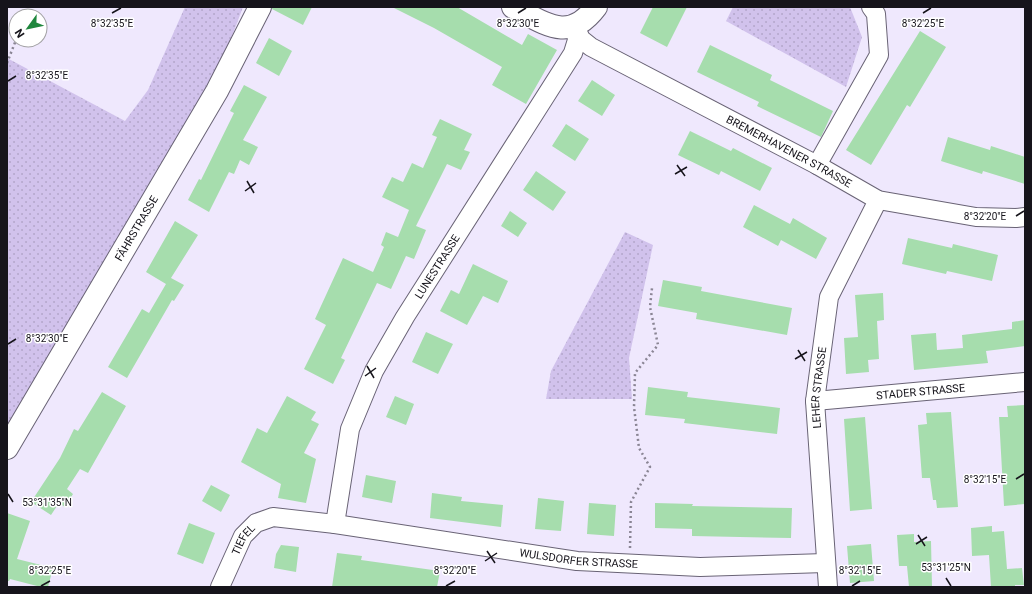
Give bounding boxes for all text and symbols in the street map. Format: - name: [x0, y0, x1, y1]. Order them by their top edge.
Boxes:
- north arrow: [8, 8, 48, 48]
- text: 8°32'35"E: [91, 18, 134, 29]
- text: 8°32'30"E: [497, 18, 540, 29]
- text: 8°32'25"E: [902, 18, 945, 29]
- text: N: [12, 26, 28, 40]
- text: 8°32'35"E: [26, 70, 69, 81]
- street label: BREMERHAVENER STRASSE: [724, 113, 854, 191]
- street label: FÄHRSTRASSE: [113, 194, 161, 263]
- text: 8°32'20"E: [964, 211, 1007, 222]
- street label: LUNESTRASSE: [412, 232, 463, 301]
- text: 8°32'30"E: [26, 333, 69, 344]
- street label: LEHER STRASSE: [809, 346, 829, 429]
- street label: STADER STRASSE: [876, 381, 966, 402]
- text: 8°32'15"E: [964, 474, 1007, 485]
- text: 53°31'35"N: [22, 497, 72, 508]
- street label: TIEFEL: [229, 522, 258, 557]
- street label: WULSDORFER STRASSE: [518, 546, 638, 571]
- text: 53°31'25"N: [921, 562, 971, 573]
- text: 8°32'25"E: [29, 565, 72, 576]
- text: 8°32'20"E: [434, 565, 477, 576]
- text: 8°32'15"E: [839, 565, 882, 576]

